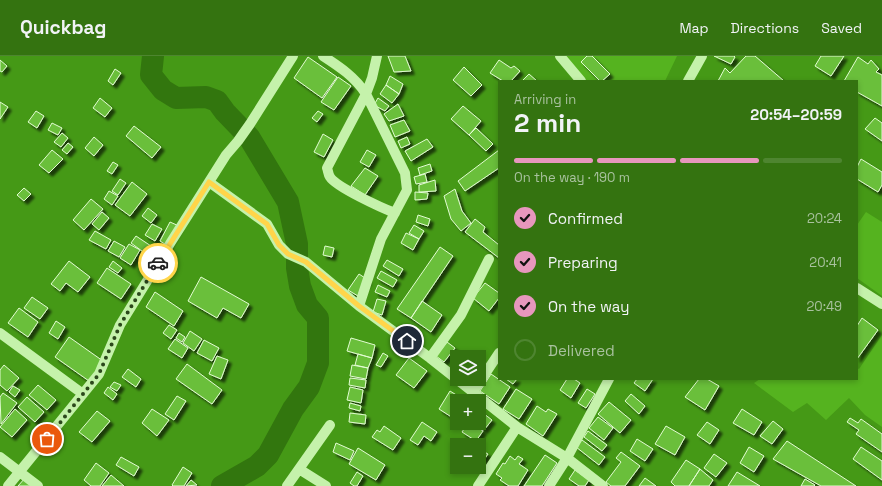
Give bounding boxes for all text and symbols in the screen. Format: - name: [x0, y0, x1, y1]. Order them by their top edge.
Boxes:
- text: Quickbag: [20, 15, 107, 40]
- text: Map: [679, 19, 709, 37]
- text: Directions: [731, 19, 799, 37]
- text: Saved: [821, 19, 862, 37]
- text: Arriving in: [514, 91, 576, 108]
- text: 20:54–20:59: [750, 105, 842, 124]
- text: 2 min: [514, 106, 581, 140]
- text: On the way · 190 m: [514, 169, 630, 186]
- icon: check: [514, 207, 536, 229]
- text: Confirmed: [548, 209, 623, 228]
- text: 20:24: [807, 210, 842, 227]
- courier: [138, 243, 178, 283]
- icon: check: [514, 251, 536, 273]
- icon: car: [147, 252, 169, 274]
- text: Preparing: [548, 253, 618, 272]
- text: 20:41: [809, 254, 842, 271]
- icon: check: [514, 295, 536, 317]
- text: On the way: [548, 297, 629, 316]
- text: 20:49: [806, 298, 842, 315]
- pin: [390, 324, 424, 358]
- icon: home: [396, 330, 418, 352]
- text: Delivered: [548, 341, 615, 360]
- map controls: [450, 350, 486, 474]
- button: layers: [450, 350, 486, 386]
- button: +: [450, 394, 486, 430]
- pin: [30, 422, 64, 456]
- icon: bag: [36, 428, 58, 450]
- button: −: [450, 438, 486, 474]

